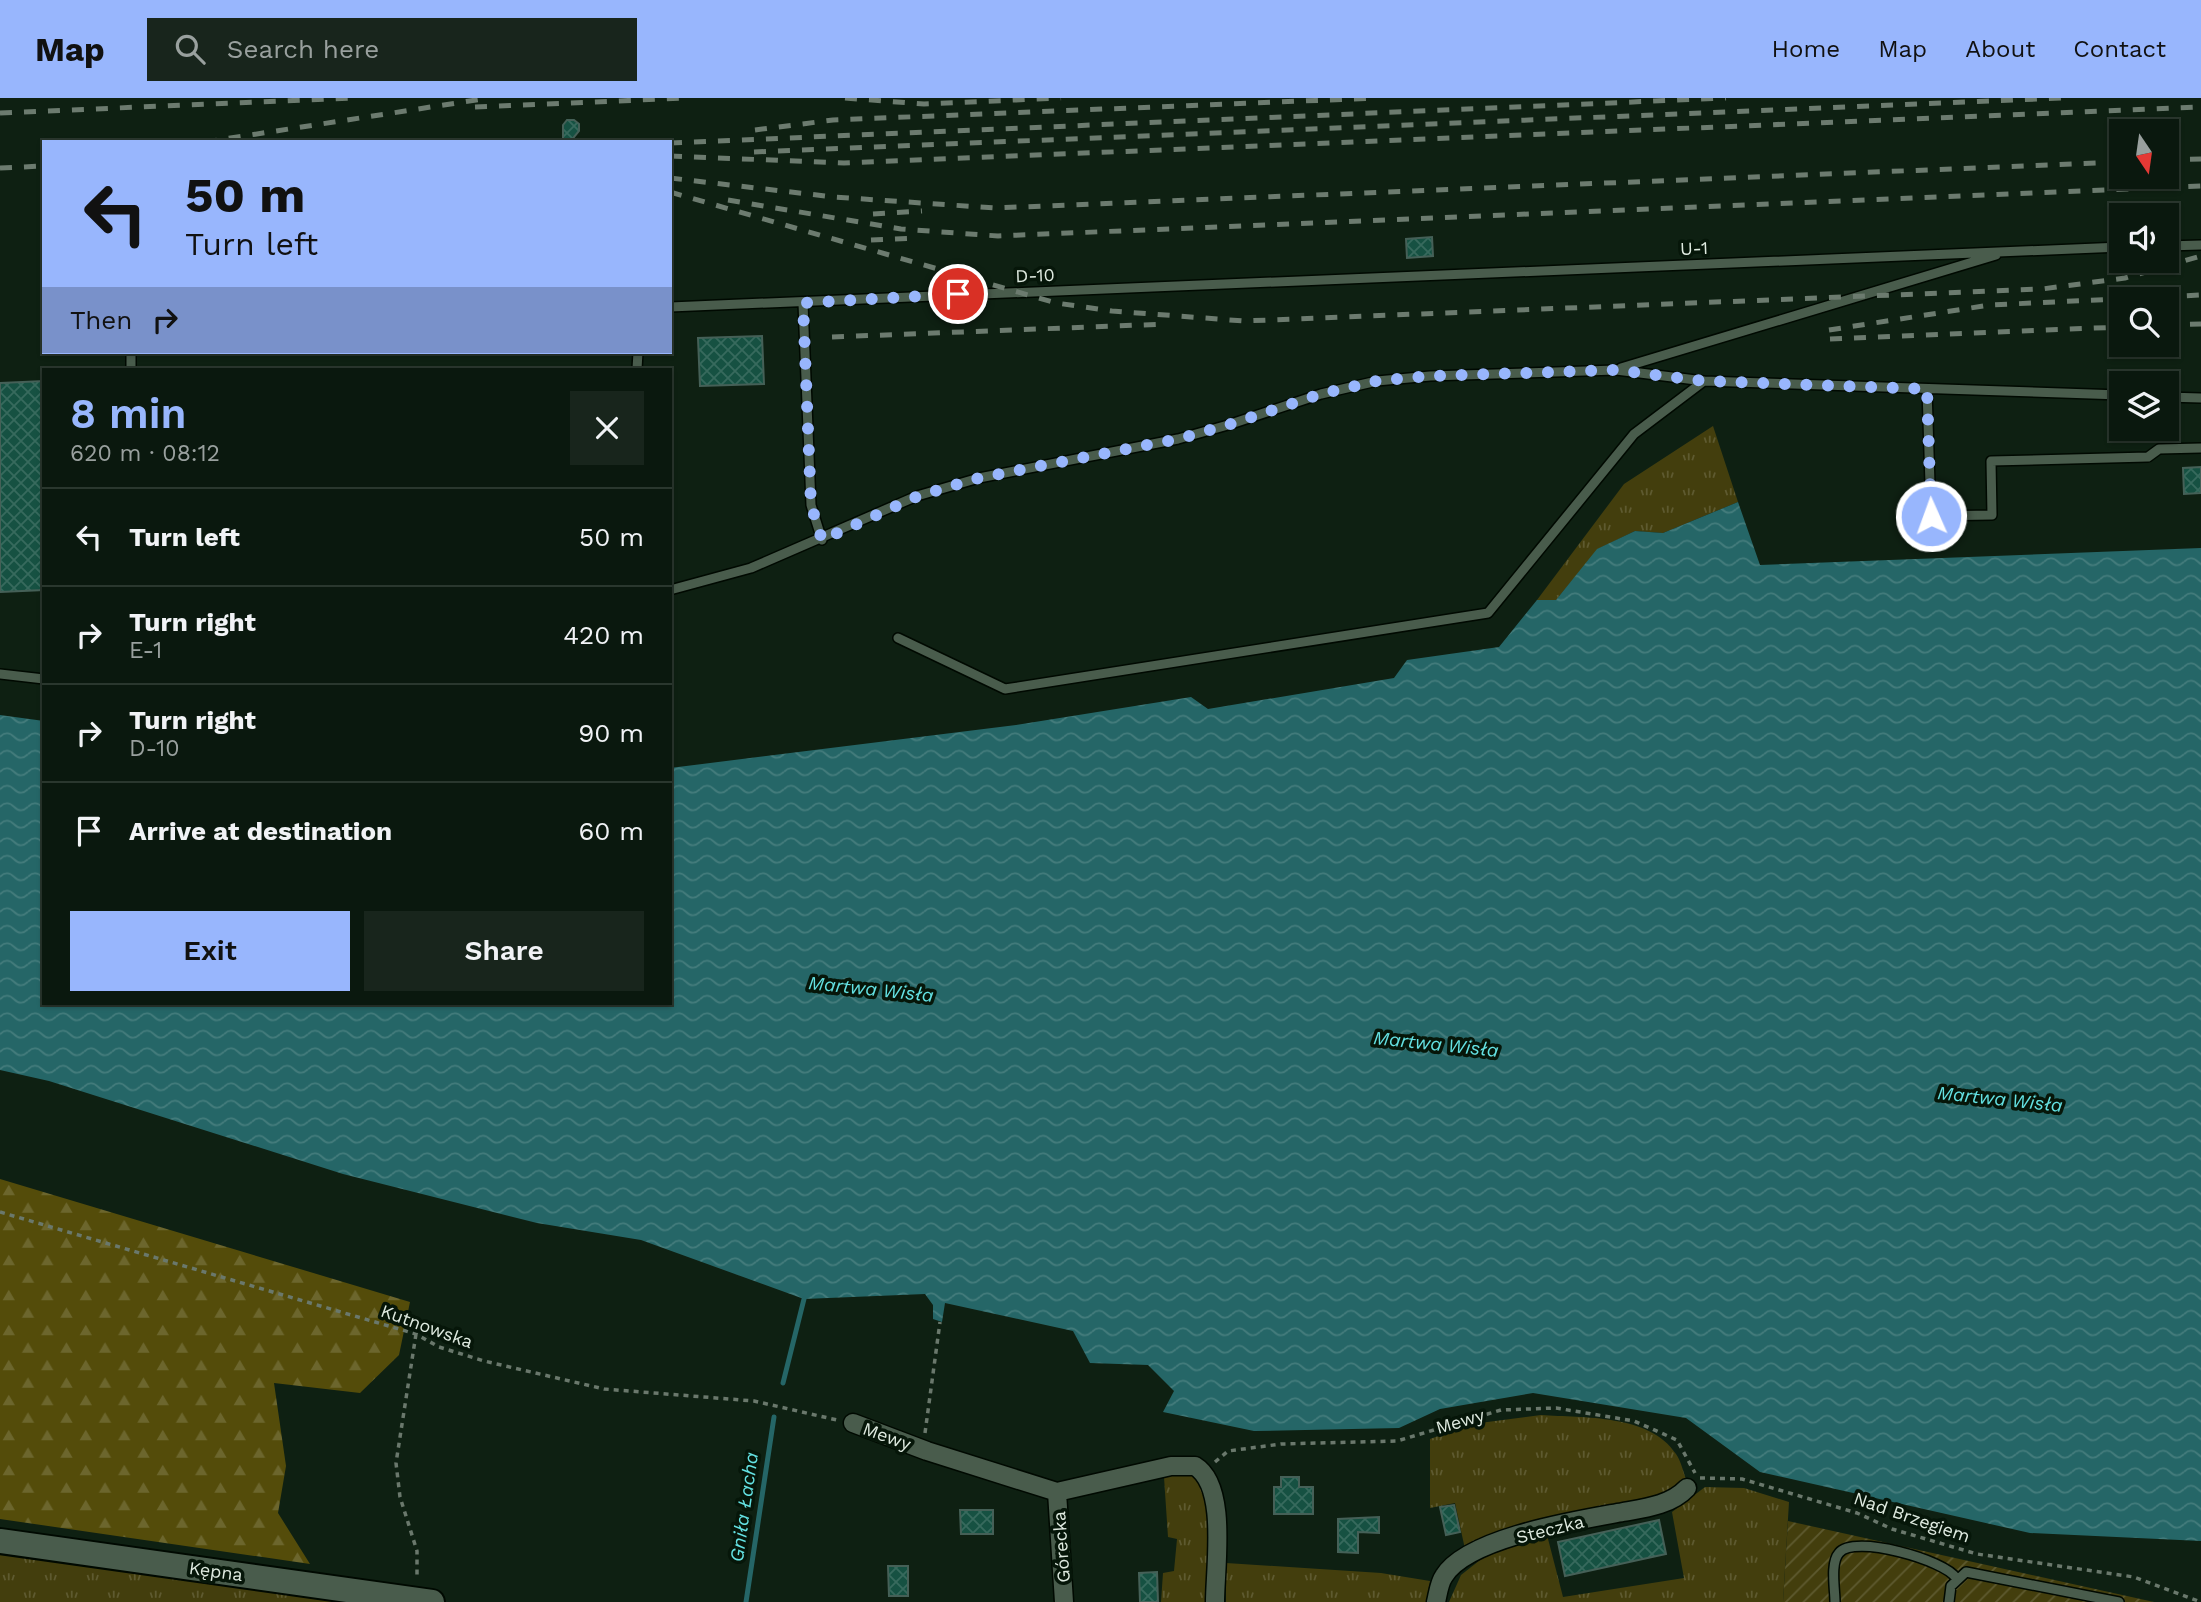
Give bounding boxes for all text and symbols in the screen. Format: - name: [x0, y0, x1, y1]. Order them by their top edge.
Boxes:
- search box: [147, 18, 637, 81]
- text: Map: [35, 30, 105, 69]
- icon: search: [171, 30, 209, 68]
- text: Search here: [227, 34, 379, 64]
- text: Home: [1772, 35, 1840, 63]
- text: Map: [1878, 35, 1927, 63]
- text: About: [1965, 35, 2035, 63]
- text: Contact: [2073, 35, 2166, 63]
- north arrow: [2109, 119, 2179, 189]
- map controls: [2109, 119, 2179, 441]
- text: 50 m: [185, 166, 305, 224]
- icon: left: [70, 168, 161, 259]
- button: sound: [2109, 203, 2179, 273]
- text: Turn left: [185, 225, 318, 263]
- street label: U-1: [1680, 237, 1708, 259]
- pin: [928, 264, 988, 324]
- street label: D-10: [1015, 264, 1055, 286]
- icon: arrive: [939, 275, 977, 313]
- button: search: [2109, 287, 2179, 357]
- icon: right: [146, 301, 184, 339]
- text: Then: [70, 305, 132, 335]
- button: layers: [2109, 371, 2179, 441]
- text: 8 min: [70, 389, 187, 438]
- button: close: [570, 391, 644, 465]
- text: 620 m · 08:12: [70, 440, 220, 467]
- position arrow: [1894, 479, 1968, 553]
- icon: left: [70, 518, 108, 556]
- text: Turn left: [129, 522, 240, 552]
- text: 50 m: [579, 522, 644, 552]
- text: Turn right: [129, 607, 256, 637]
- icon: right: [70, 616, 108, 654]
- text: 420 m: [563, 620, 644, 650]
- text: E-1: [129, 637, 162, 664]
- text: Turn right: [129, 705, 256, 735]
- icon: right: [70, 714, 108, 752]
- text: 90 m: [578, 718, 644, 748]
- text: D-10: [129, 735, 180, 762]
- icon: arrive: [70, 812, 108, 850]
- text: Arrive at destination: [129, 816, 392, 846]
- text: 60 m: [578, 816, 644, 846]
- button: Exit: [70, 911, 350, 991]
- button: Share: [364, 911, 644, 991]
- water label: Martwa Wisła: [807, 971, 935, 1007]
- water label: Martwa Wisła: [1372, 1026, 1500, 1062]
- water label: Martwa Wisła: [1936, 1081, 2064, 1117]
- street label: Kutnowska: [378, 1300, 476, 1352]
- street label: Mewy: [1433, 1404, 1487, 1438]
- street label: Mewy: [860, 1418, 915, 1455]
- water label: Gniła Łacha: [725, 1450, 763, 1563]
- street label: Nad Brzegiem: [1851, 1487, 1973, 1547]
- street label: Steczka: [1514, 1510, 1586, 1548]
- street label: Górecka: [1048, 1511, 1074, 1583]
- street label: Kępna: [188, 1557, 244, 1585]

